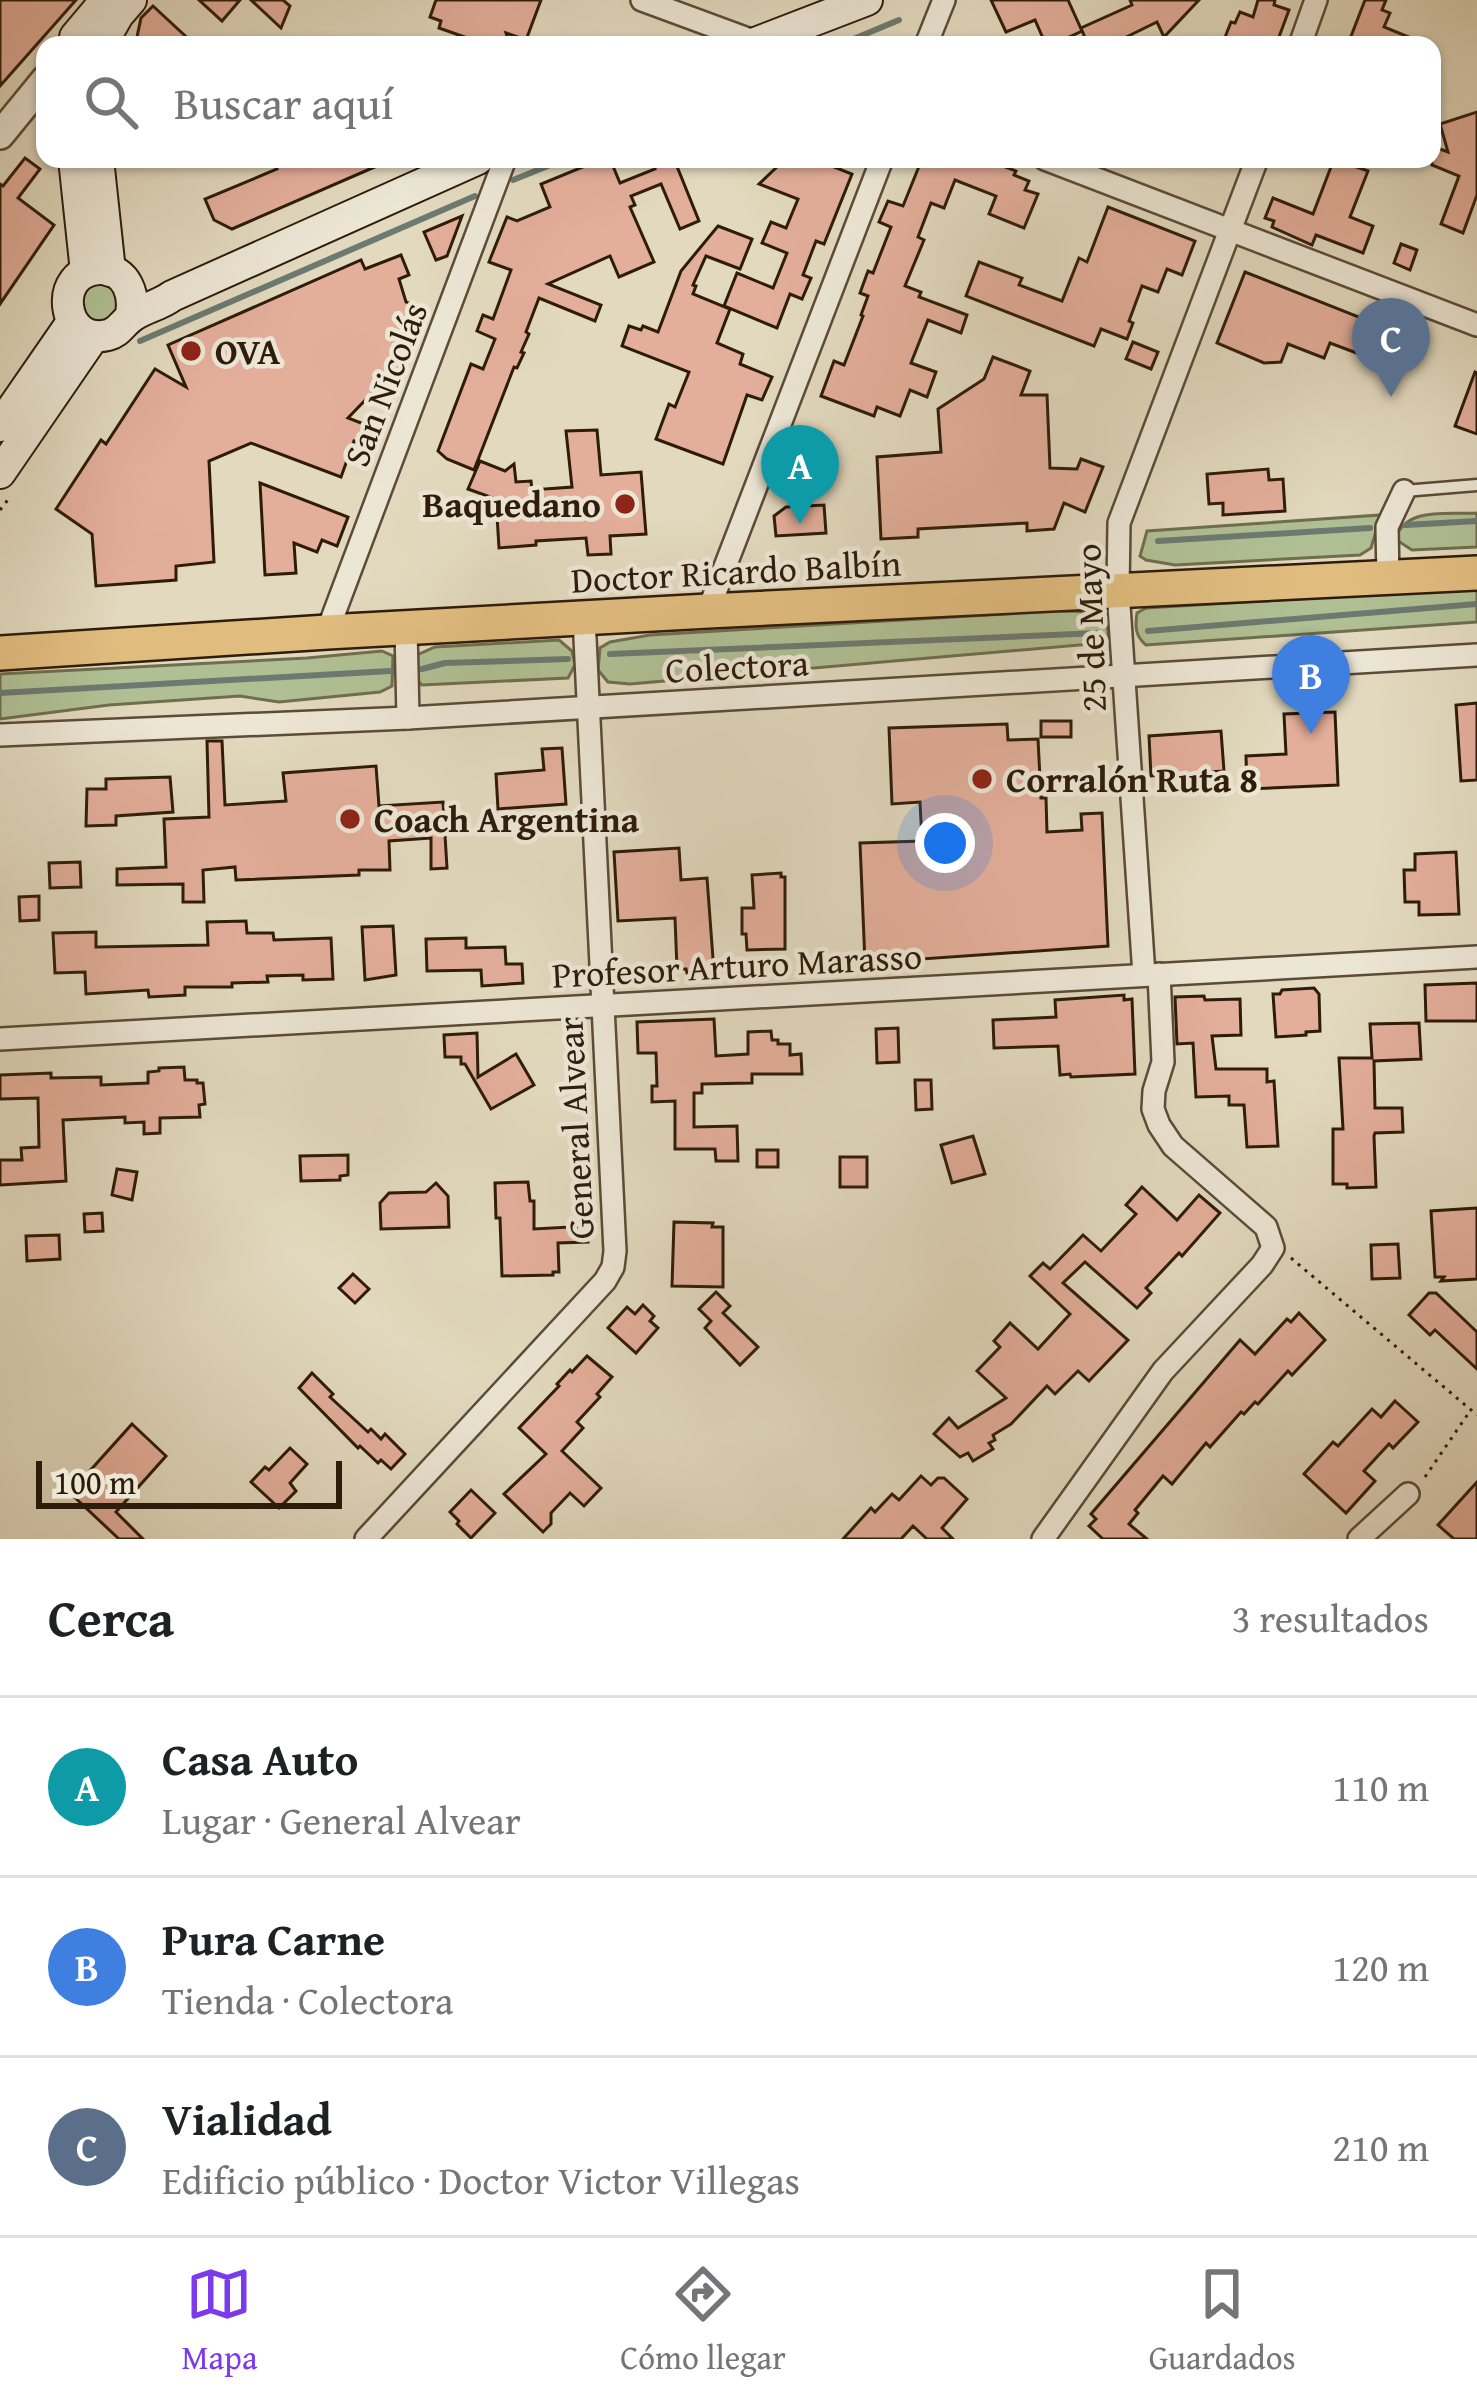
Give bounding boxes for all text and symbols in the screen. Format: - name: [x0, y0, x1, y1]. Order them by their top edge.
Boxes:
- search box: [36, 36, 1441, 168]
- icon: search: [78, 69, 144, 135]
- text: Buscar aquí: [174, 70, 393, 135]
- street label: San Nicolás: [329, 294, 440, 474]
- pin: C: [1352, 298, 1430, 397]
- place label: OVA: [215, 324, 280, 377]
- marker: OVA: [178, 338, 204, 364]
- pin: A: [761, 425, 839, 524]
- place label: Baquedano: [422, 477, 601, 530]
- marker: Baquedano: [612, 491, 638, 517]
- street label: Doctor Ricardo Balbín: [570, 535, 902, 606]
- street label: 25 de Mayo: [1060, 543, 1119, 713]
- street label: Colectora: [664, 635, 810, 696]
- pin: B: [1272, 635, 1350, 734]
- place label: Corralón Ruta 8: [1006, 752, 1258, 805]
- marker: Corralón Ruta 8: [969, 766, 995, 792]
- place label: Coach Argentina: [374, 792, 640, 845]
- marker: Coach Argentina: [337, 806, 363, 832]
- your location: [915, 813, 975, 873]
- street label: Profesor Arturo Marasso: [551, 928, 923, 1001]
- street label: General Alvear: [542, 1015, 607, 1241]
- scale bar: [36, 1455, 342, 1508]
- text: 100 m: [54, 1458, 136, 1506]
- text: Cerca: [48, 1580, 174, 1655]
- text: 3 resultados: [1232, 1589, 1429, 1646]
- text: Casa Auto: [162, 1726, 358, 1791]
- text: A: [75, 1758, 99, 1815]
- text: 110 m: [1332, 1758, 1429, 1815]
- text: Lugar · General Alvear: [162, 1791, 521, 1848]
- text: Pura Carne: [162, 1906, 385, 1971]
- text: B: [75, 1938, 99, 1995]
- text: 120 m: [1332, 1938, 1429, 1995]
- text: Tienda · Colectora: [162, 1971, 453, 2028]
- text: Vialidad: [162, 2086, 332, 2151]
- text: C: [76, 2118, 98, 2175]
- text: 210 m: [1332, 2118, 1429, 2175]
- text: Edificio público · Doctor Victor Villegas: [162, 2151, 800, 2208]
- tab: Mapa: [181, 2261, 257, 2381]
- tab: Cómo llegar: [620, 2261, 786, 2381]
- tab: Guardados: [1149, 2261, 1296, 2381]

